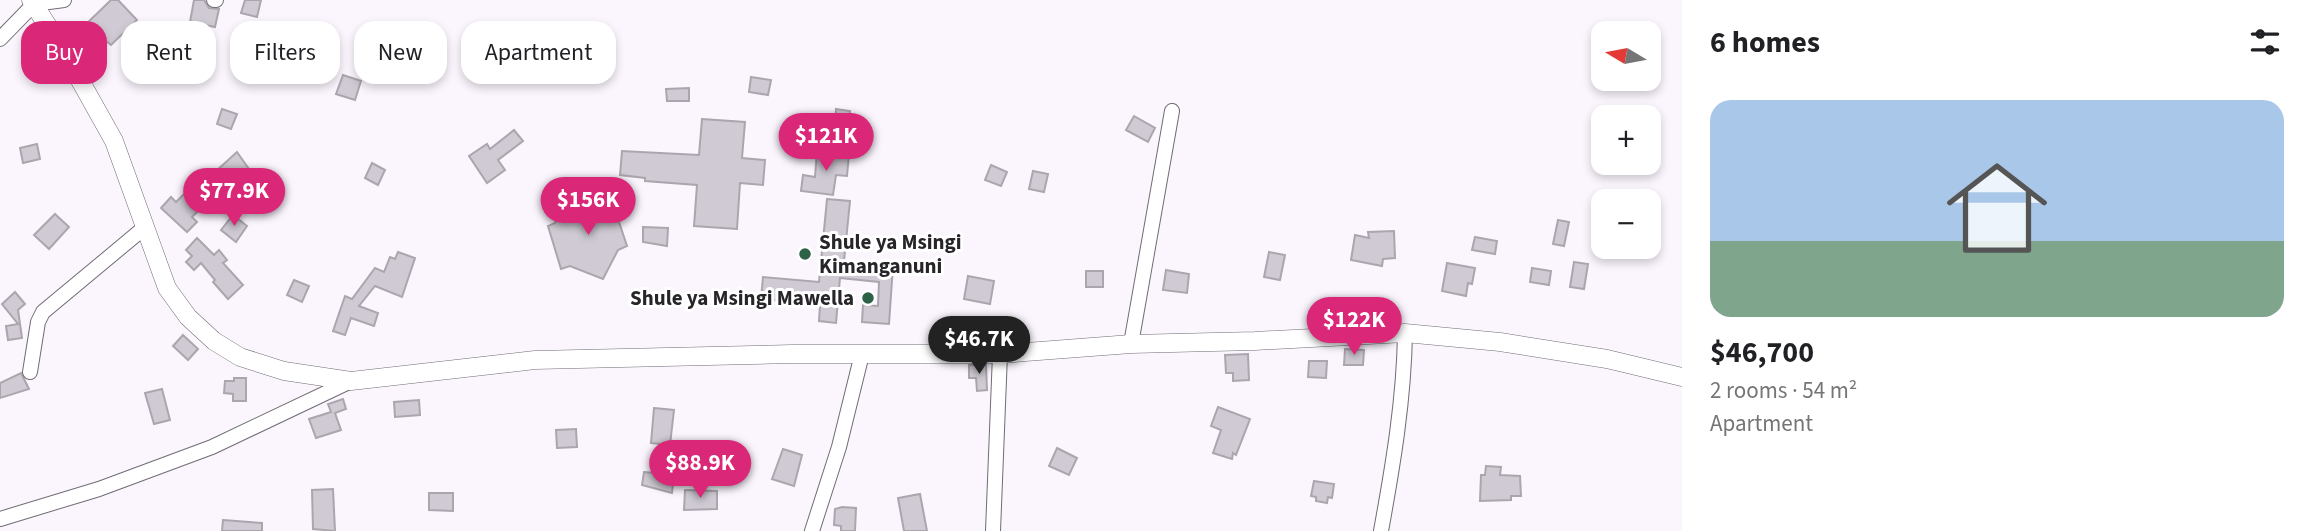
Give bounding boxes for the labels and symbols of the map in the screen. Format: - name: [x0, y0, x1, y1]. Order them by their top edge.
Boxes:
- north arrow: [1591, 21, 1661, 91]
- pin: $121K: [777, 114, 875, 173]
- pin: $77.9K: [177, 168, 291, 228]
- pin: $156K: [539, 177, 637, 237]
- place label: Shule ya Msingi Kimanganuni: [819, 227, 962, 281]
- marker: Shule ya Msingi Kimanganuni: [797, 246, 813, 262]
- place label: Shule ya Msingi Mawella: [630, 283, 854, 313]
- marker: Shule ya Msingi Mawella: [860, 290, 876, 306]
- pin: $122K: [1305, 298, 1403, 357]
- pin: $46.7K: [922, 316, 1036, 376]
- pin: $88.9K: [643, 440, 757, 500]

